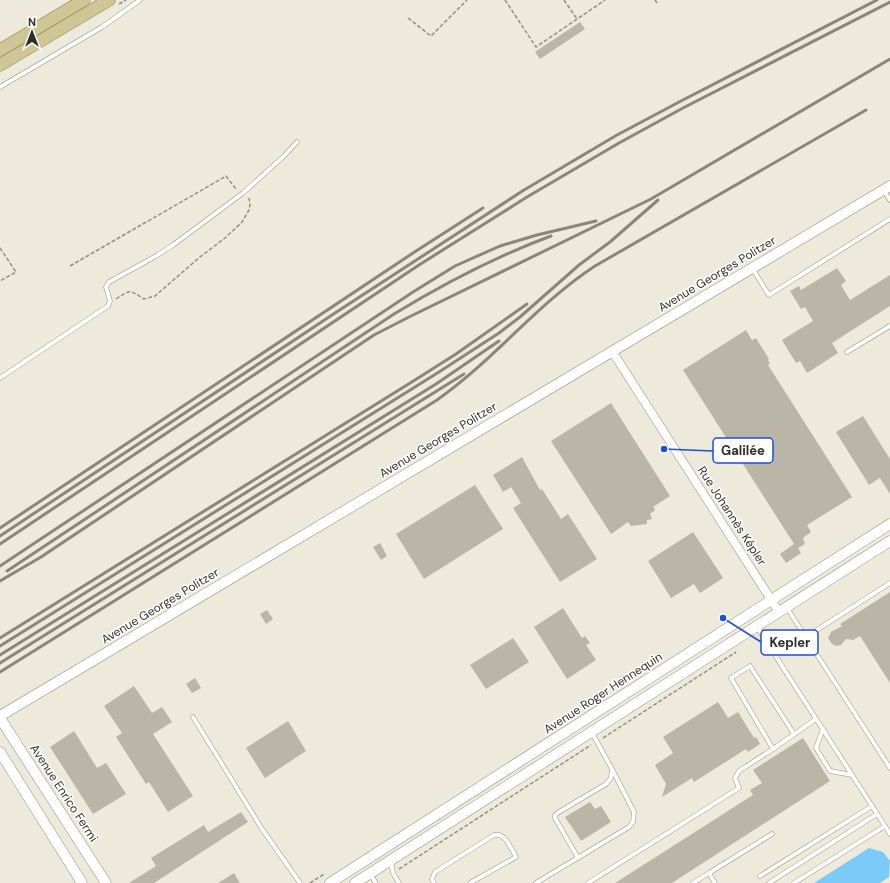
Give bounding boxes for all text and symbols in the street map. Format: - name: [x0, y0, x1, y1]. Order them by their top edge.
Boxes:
- north arrow: [12, 12, 52, 52]
- text: N: [28, 15, 36, 29]
- street label: Avenue Georges Politzer: [655, 232, 779, 316]
- street label: Avenue Georges Politzer: [376, 398, 500, 482]
- callout: Galilée: [713, 438, 773, 463]
- text: Galilée: [721, 442, 765, 459]
- street label: Rue Johannès Képler: [694, 463, 770, 569]
- street label: Avenue Georges Politzer: [98, 564, 222, 648]
- callout: Kepler: [761, 630, 818, 655]
- text: Kepler: [770, 634, 811, 651]
- street label: Avenue Roger Hennequin: [541, 649, 665, 737]
- street label: Avenue Enrico Fermi: [26, 741, 102, 845]

